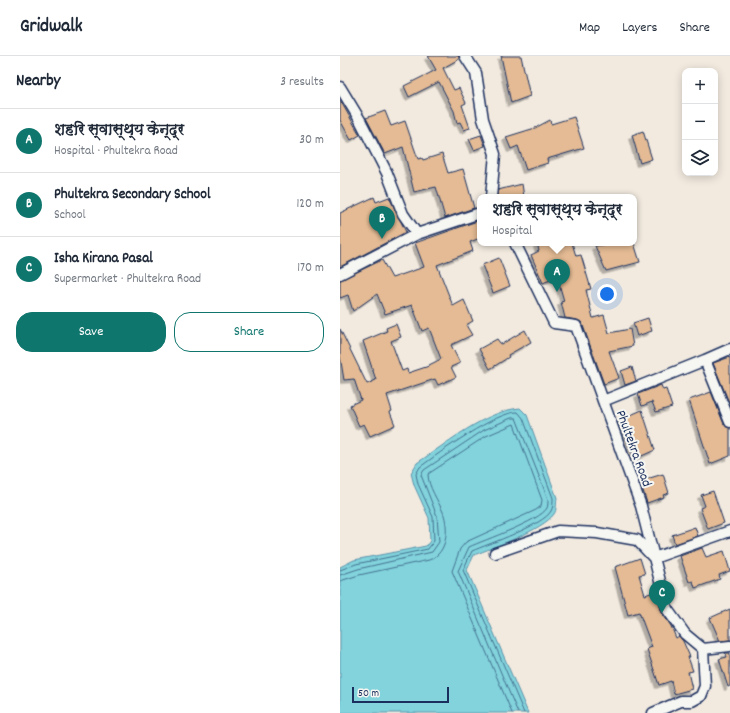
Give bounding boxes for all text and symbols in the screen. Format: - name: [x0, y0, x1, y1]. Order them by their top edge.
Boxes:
- text: Gridwalk: [20, 14, 83, 41]
- text: Map: [579, 18, 600, 38]
- text: Layers: [622, 18, 657, 38]
- text: Share: [679, 18, 710, 38]
- map controls: [682, 68, 718, 176]
- button: +: [682, 68, 718, 104]
- text: Nearby: [16, 70, 60, 94]
- text: 3 results: [280, 73, 324, 92]
- button: −: [682, 104, 718, 140]
- text: शहरि स्वास्थ्य केन्द्र: [54, 120, 184, 142]
- text: A: [25, 131, 33, 150]
- text: 30 m: [299, 131, 324, 150]
- button: layers: [682, 140, 718, 176]
- text: Hospital · Phultekra Road: [54, 142, 178, 161]
- text: Phultekra Secondary School: [54, 184, 210, 206]
- popup: [477, 194, 637, 246]
- text: B: [26, 195, 32, 214]
- text: 120 m: [296, 195, 324, 214]
- text: शहरि स्वास्थ्य केन्द्र: [492, 200, 622, 222]
- text: School: [54, 206, 86, 225]
- pin: B: [369, 206, 395, 239]
- text: Hospital: [492, 222, 532, 241]
- text: Isha Kirana Pasal: [54, 248, 153, 270]
- text: C: [26, 259, 32, 278]
- text: 170 m: [297, 259, 324, 278]
- pin: A: [544, 259, 570, 292]
- text: Supermarket · Phultekra Road: [54, 270, 201, 289]
- your location: [597, 284, 617, 304]
- button: Save: [16, 312, 166, 352]
- button: Share: [174, 312, 324, 352]
- street label: Phultekra Road: [610, 408, 656, 490]
- pin: C: [649, 580, 675, 613]
- scale bar: [352, 685, 449, 704]
- text: 50 m: [358, 686, 379, 702]

